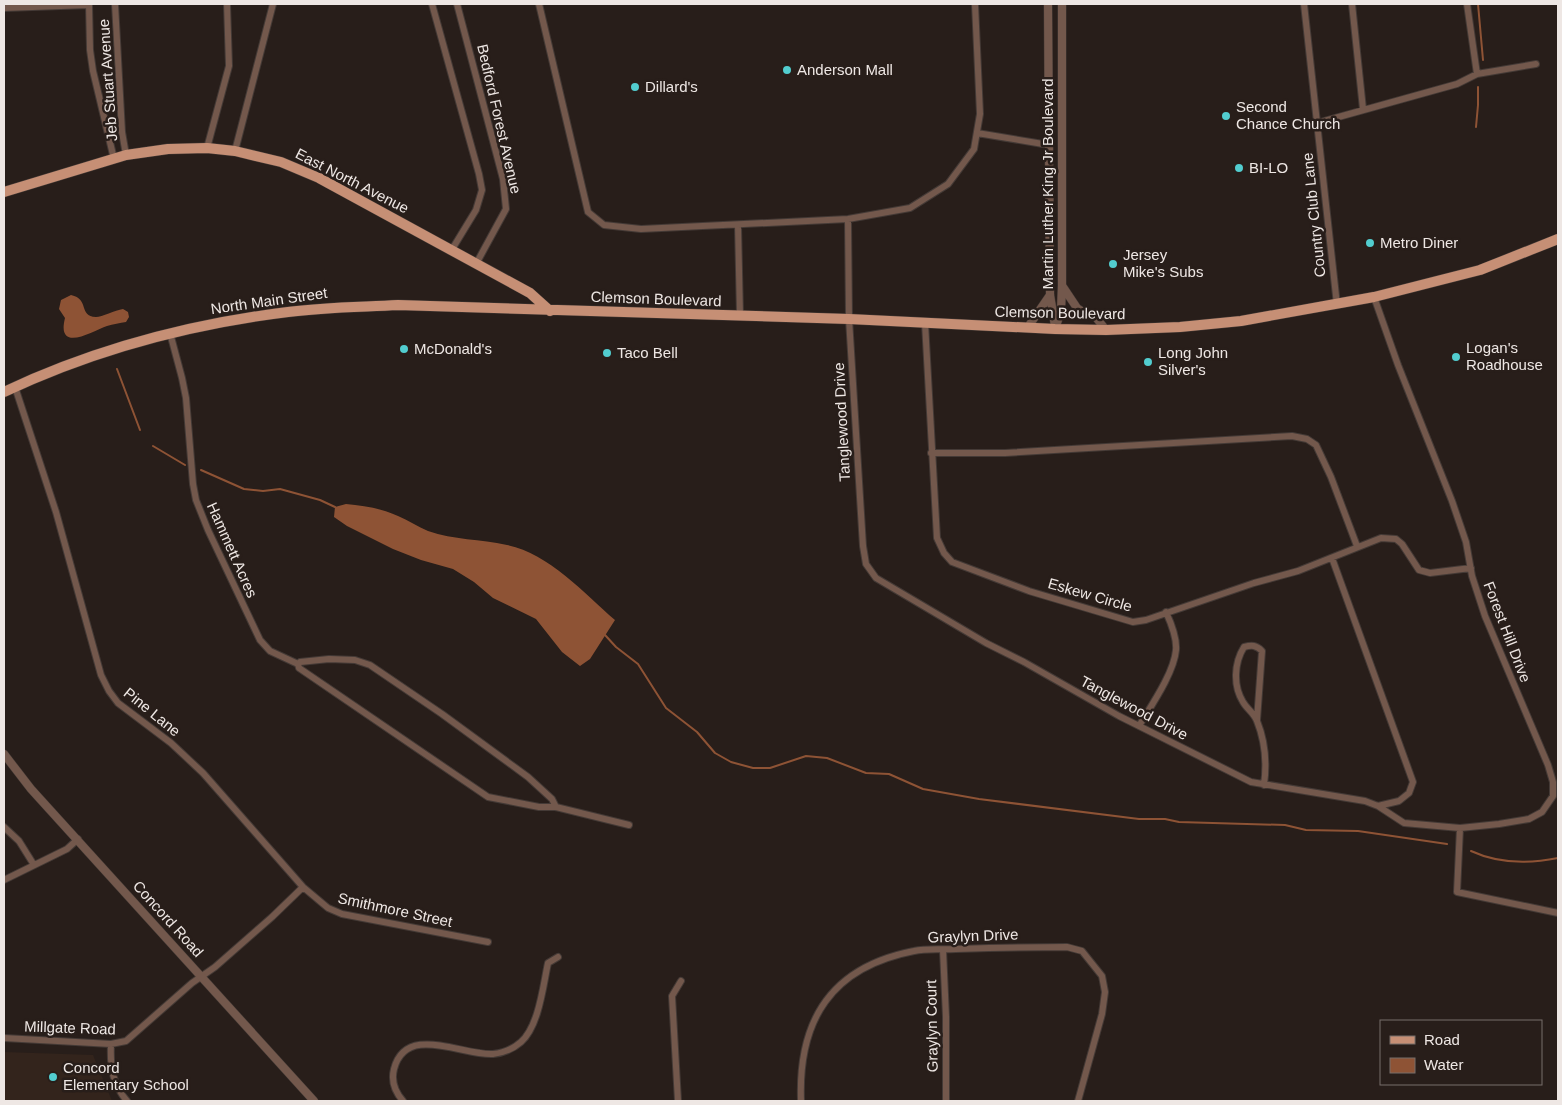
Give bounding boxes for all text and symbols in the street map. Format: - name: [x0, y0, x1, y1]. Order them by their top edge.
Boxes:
- street label: Jeb Stuart Avenue: [95, 18, 120, 142]
- street label: Bedford Forest Avenue: [474, 42, 525, 195]
- place label: Anderson Mall: [797, 61, 893, 78]
- marker: Anderson Mall: [781, 64, 793, 76]
- place label: Dillard's: [645, 78, 698, 95]
- street label: Martin Luther King Jr Boulevard: [1039, 79, 1056, 289]
- marker: Dillard's: [629, 81, 641, 93]
- place label: Second Chance Church: [1236, 98, 1340, 132]
- marker: Second Chance Church: [1220, 110, 1232, 122]
- street label: East North Avenue: [293, 145, 412, 216]
- street label: Country Club Lane: [1299, 152, 1328, 278]
- place label: BI-LO: [1249, 159, 1288, 176]
- marker: BI-LO: [1233, 162, 1245, 174]
- place label: Metro Diner: [1380, 234, 1458, 251]
- marker: Metro Diner: [1364, 237, 1376, 249]
- place label: Jersey Mike's Subs: [1123, 246, 1203, 280]
- marker: Jersey Mike's Subs: [1107, 258, 1119, 270]
- street label: North Main Street: [210, 284, 329, 317]
- street label: Clemson Boulevard: [590, 288, 722, 309]
- street label: Clemson Boulevard: [994, 303, 1126, 322]
- place label: Logan's Roadhouse: [1466, 339, 1543, 373]
- place label: McDonald's: [414, 340, 492, 357]
- marker: McDonald's: [398, 343, 410, 355]
- place label: Taco Bell: [617, 344, 678, 361]
- place label: Long John Silver's: [1158, 344, 1228, 378]
- marker: Taco Bell: [601, 347, 613, 359]
- marker: Logan's Roadhouse: [1450, 351, 1462, 363]
- marker: Long John Silver's: [1142, 356, 1154, 368]
- street label: Tanglewood Drive: [830, 362, 853, 482]
- street label: Hammett Acres: [204, 500, 261, 600]
- street label: Eskew Circle: [1046, 574, 1134, 615]
- street label: Forest Hill Drive: [1480, 579, 1535, 685]
- street label: Tanglewood Drive: [1078, 672, 1191, 743]
- street label: Pine Lane: [121, 684, 184, 739]
- street label: Concord Road: [130, 877, 207, 960]
- street label: Smithmore Street: [336, 889, 455, 930]
- street label: Graylyn Drive: [927, 925, 1019, 946]
- street label: Graylyn Court: [922, 979, 941, 1072]
- street label: Millgate Road: [24, 1017, 116, 1038]
- legend: [1380, 1020, 1542, 1085]
- text: Road: [1424, 1031, 1460, 1048]
- text: Water: [1424, 1056, 1463, 1073]
- place label: Concord Elementary School: [63, 1059, 189, 1093]
- marker: Concord Elementary School: [47, 1071, 59, 1083]

